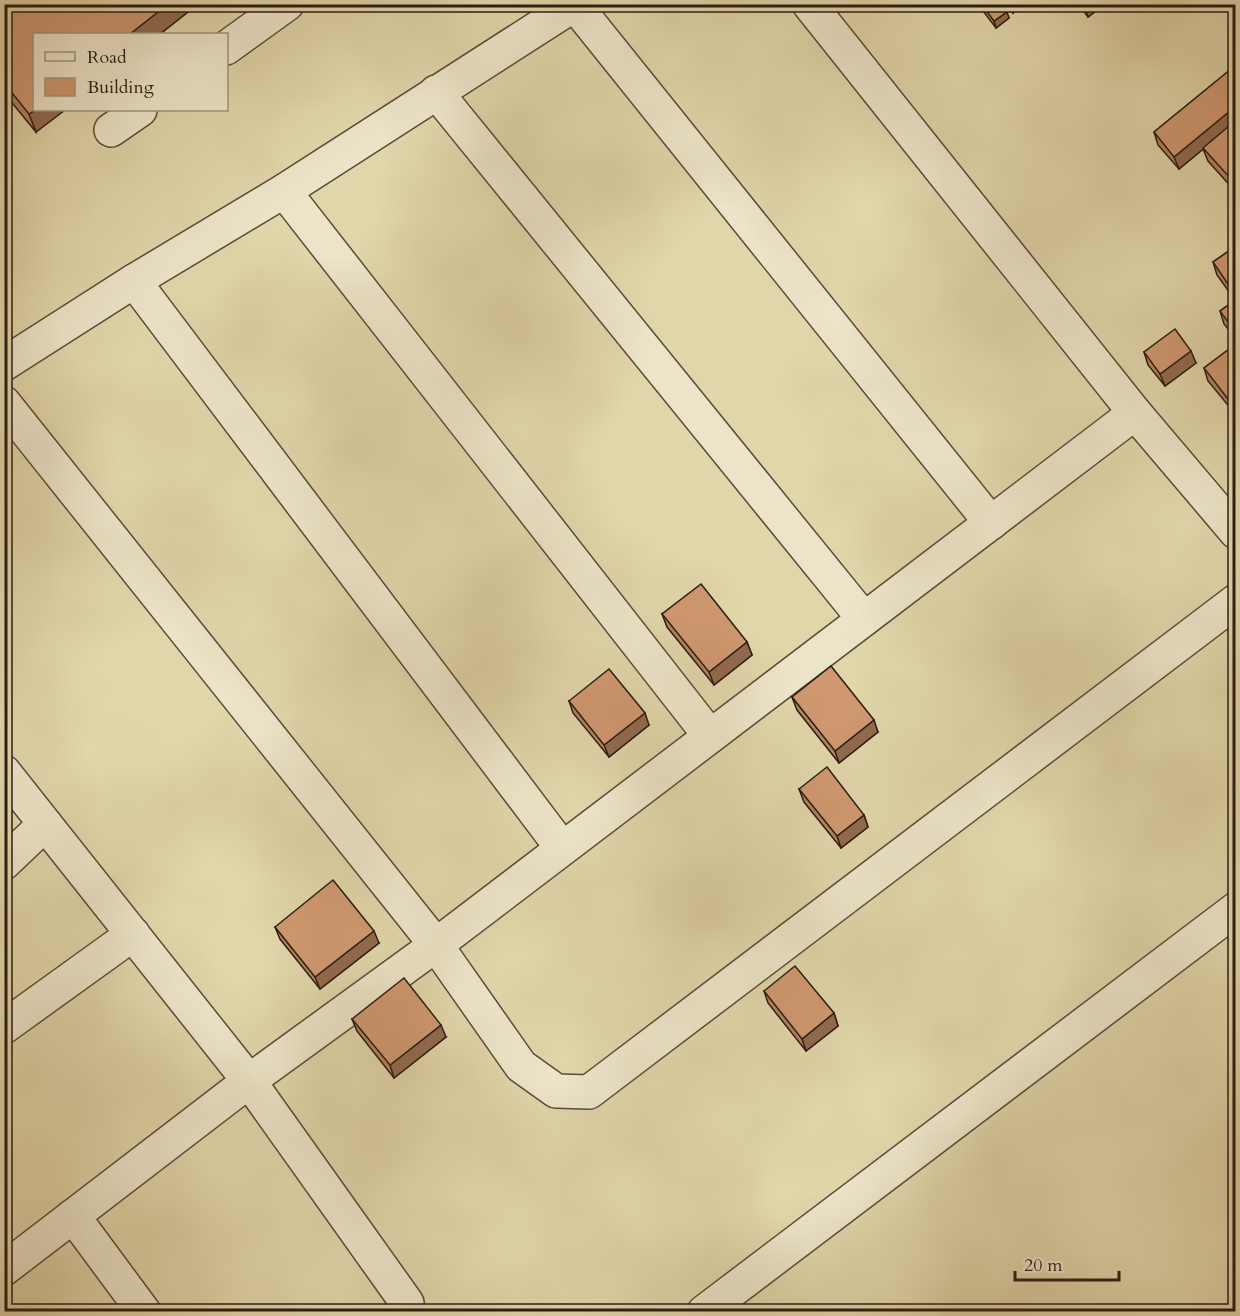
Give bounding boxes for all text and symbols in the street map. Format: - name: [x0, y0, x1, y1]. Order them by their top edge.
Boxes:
- legend: [33, 33, 228, 111]
- text: Road: [87, 45, 127, 70]
- text: Building: [87, 75, 155, 100]
- scale bar: [1015, 1244, 1118, 1282]
- text: 20 m: [1024, 1253, 1063, 1278]

